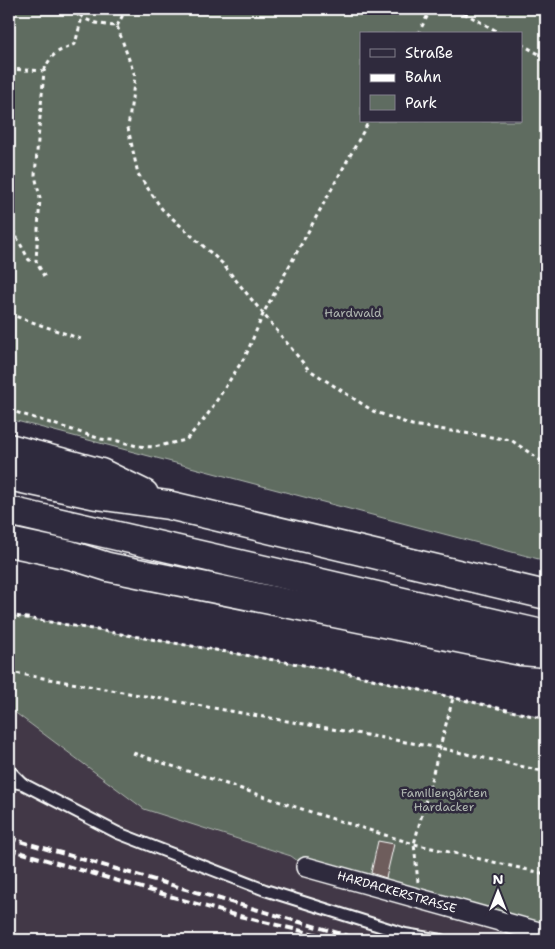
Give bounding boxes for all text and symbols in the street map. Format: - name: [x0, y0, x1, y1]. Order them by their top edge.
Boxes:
- legend: [360, 32, 522, 122]
- text: Straße: [405, 43, 453, 63]
- text: Bahn: [405, 67, 441, 87]
- text: Park: [405, 93, 437, 113]
- park label: Hardwald: [324, 305, 382, 321]
- park label: Familiengärten Hardacker: [401, 785, 487, 815]
- north arrow: [472, 866, 522, 916]
- street label: HARDACKERSTRASSE: [335, 867, 459, 917]
- text: N: [492, 870, 504, 888]

